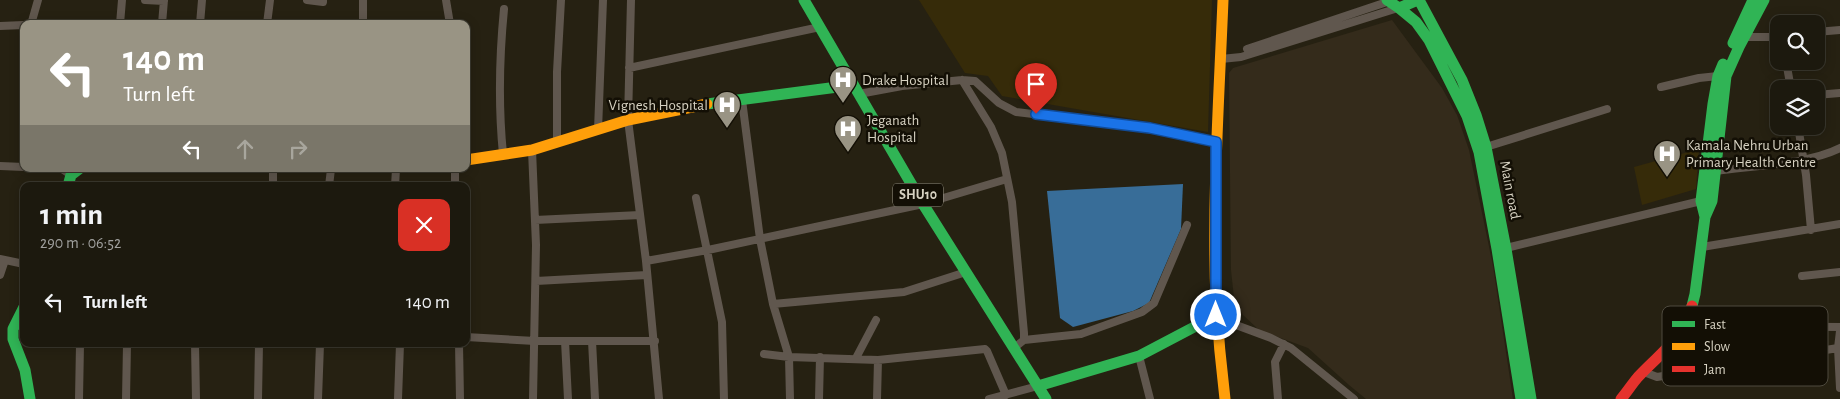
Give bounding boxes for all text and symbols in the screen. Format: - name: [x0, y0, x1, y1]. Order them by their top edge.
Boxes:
- map controls: [1770, 15, 1825, 135]
- button: search: [1770, 15, 1825, 70]
- icon: left: [40, 40, 105, 105]
- text: 140 m: [123, 42, 205, 77]
- pin: [1015, 63, 1057, 114]
- hospital icon: Drake Hospital: [828, 65, 858, 104]
- icon: arrive: [1022, 70, 1050, 98]
- place label: Drake Hospital: [862, 73, 949, 88]
- button: layers: [1770, 80, 1825, 135]
- text: Turn left: [123, 83, 195, 105]
- hospital icon: Vignesh Hospital: [712, 90, 742, 129]
- place label: Vignesh Hospital: [609, 98, 708, 113]
- place label: Jeganath Hospital: [867, 113, 919, 145]
- hospital icon: Jeganath Hospital: [833, 114, 863, 153]
- icon: left: [178, 135, 206, 163]
- icon: ahead: [231, 135, 259, 163]
- icon: right: [284, 135, 312, 163]
- place label: Kamala Nehru Urban Primary Health Centre: [1686, 138, 1816, 170]
- hospital icon: Kamala Nehru Urban Primary Health Centre: [1652, 139, 1682, 178]
- street label: Main road: [1497, 159, 1523, 221]
- road number: SHU10: [893, 184, 943, 206]
- button: close: [398, 199, 450, 251]
- text: 1 min: [40, 200, 103, 230]
- text: 290 m · 06:52: [40, 235, 121, 251]
- icon: left: [40, 288, 68, 316]
- position arrow: [1189, 288, 1241, 340]
- text: Turn left: [83, 293, 147, 312]
- text: 140 m: [406, 293, 450, 312]
- legend: [1662, 306, 1828, 386]
- text: Fast: [1704, 318, 1726, 332]
- text: Slow: [1704, 340, 1731, 354]
- text: Jam: [1704, 363, 1726, 377]

